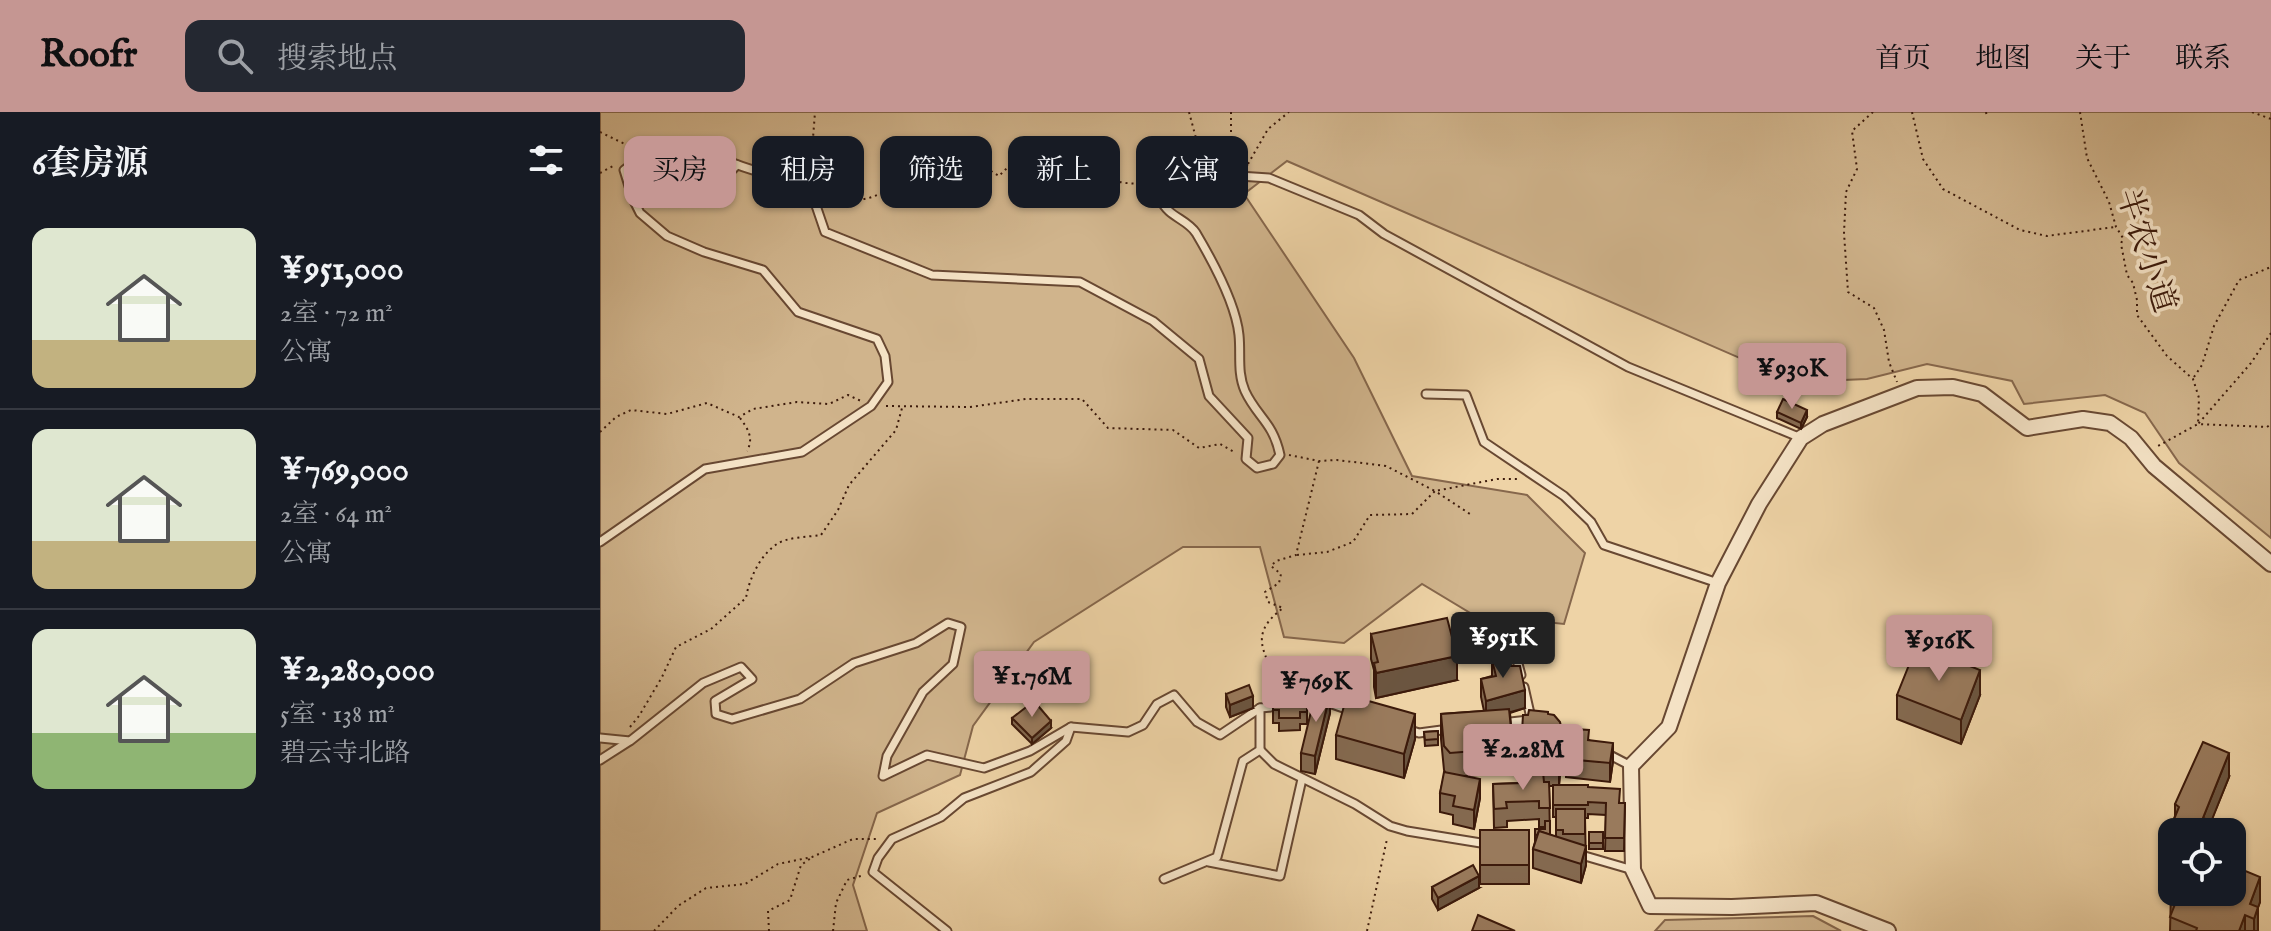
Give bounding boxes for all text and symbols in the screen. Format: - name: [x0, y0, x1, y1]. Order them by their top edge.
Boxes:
- search box: [185, 20, 745, 92]
- text: Roofr: [40, 32, 137, 80]
- icon: search: [213, 34, 257, 78]
- text: 搜索地点: [277, 41, 397, 79]
- text: 首页: [1875, 42, 1931, 77]
- text: 地图: [1975, 42, 2031, 77]
- text: 关于: [2075, 42, 2131, 77]
- text: 联系: [2175, 42, 2231, 77]
- chip: 买房: [624, 136, 736, 208]
- chip: 租房: [752, 136, 864, 208]
- chip: 筛选: [880, 136, 992, 208]
- chip: 新上: [1008, 136, 1120, 208]
- chip: 公寓: [1136, 136, 1248, 208]
- icon: filters: [524, 138, 568, 182]
- text: 6套房源: [32, 143, 148, 186]
- street label: 半农小道: [2106, 184, 2184, 318]
- text: ¥951,000: [280, 248, 404, 291]
- icon: home: [96, 260, 192, 356]
- text: 2室 · 72 m²: [280, 297, 393, 330]
- text: 公寓: [280, 336, 332, 369]
- pin: ¥930K: [1736, 343, 1848, 411]
- text: ¥930K: [1756, 352, 1828, 385]
- text: ¥769,000: [280, 449, 409, 492]
- icon: home: [96, 461, 192, 557]
- text: 2室 · 64 m²: [280, 498, 392, 531]
- text: 公寓: [280, 537, 332, 570]
- pin: ¥951K: [1447, 612, 1559, 680]
- pin: ¥916K: [1883, 615, 1995, 683]
- text: ¥951K: [1469, 621, 1537, 654]
- text: ¥916K: [1904, 624, 1974, 657]
- text: ¥2,280,000: [280, 649, 435, 692]
- pin: ¥1.76M: [967, 651, 1097, 719]
- pin: ¥769K: [1260, 656, 1372, 724]
- text: ¥1.76M: [992, 660, 1072, 693]
- icon: home: [96, 661, 192, 757]
- text: ¥769K: [1280, 665, 1352, 698]
- text: 5室 · 138 m²: [280, 698, 395, 731]
- pin: ¥2.28M: [1458, 724, 1588, 792]
- text: ¥2.28M: [1481, 733, 1565, 766]
- text: 碧云寺北路: [280, 737, 410, 770]
- map controls: [2158, 818, 2246, 906]
- button: locate: [2158, 818, 2246, 906]

